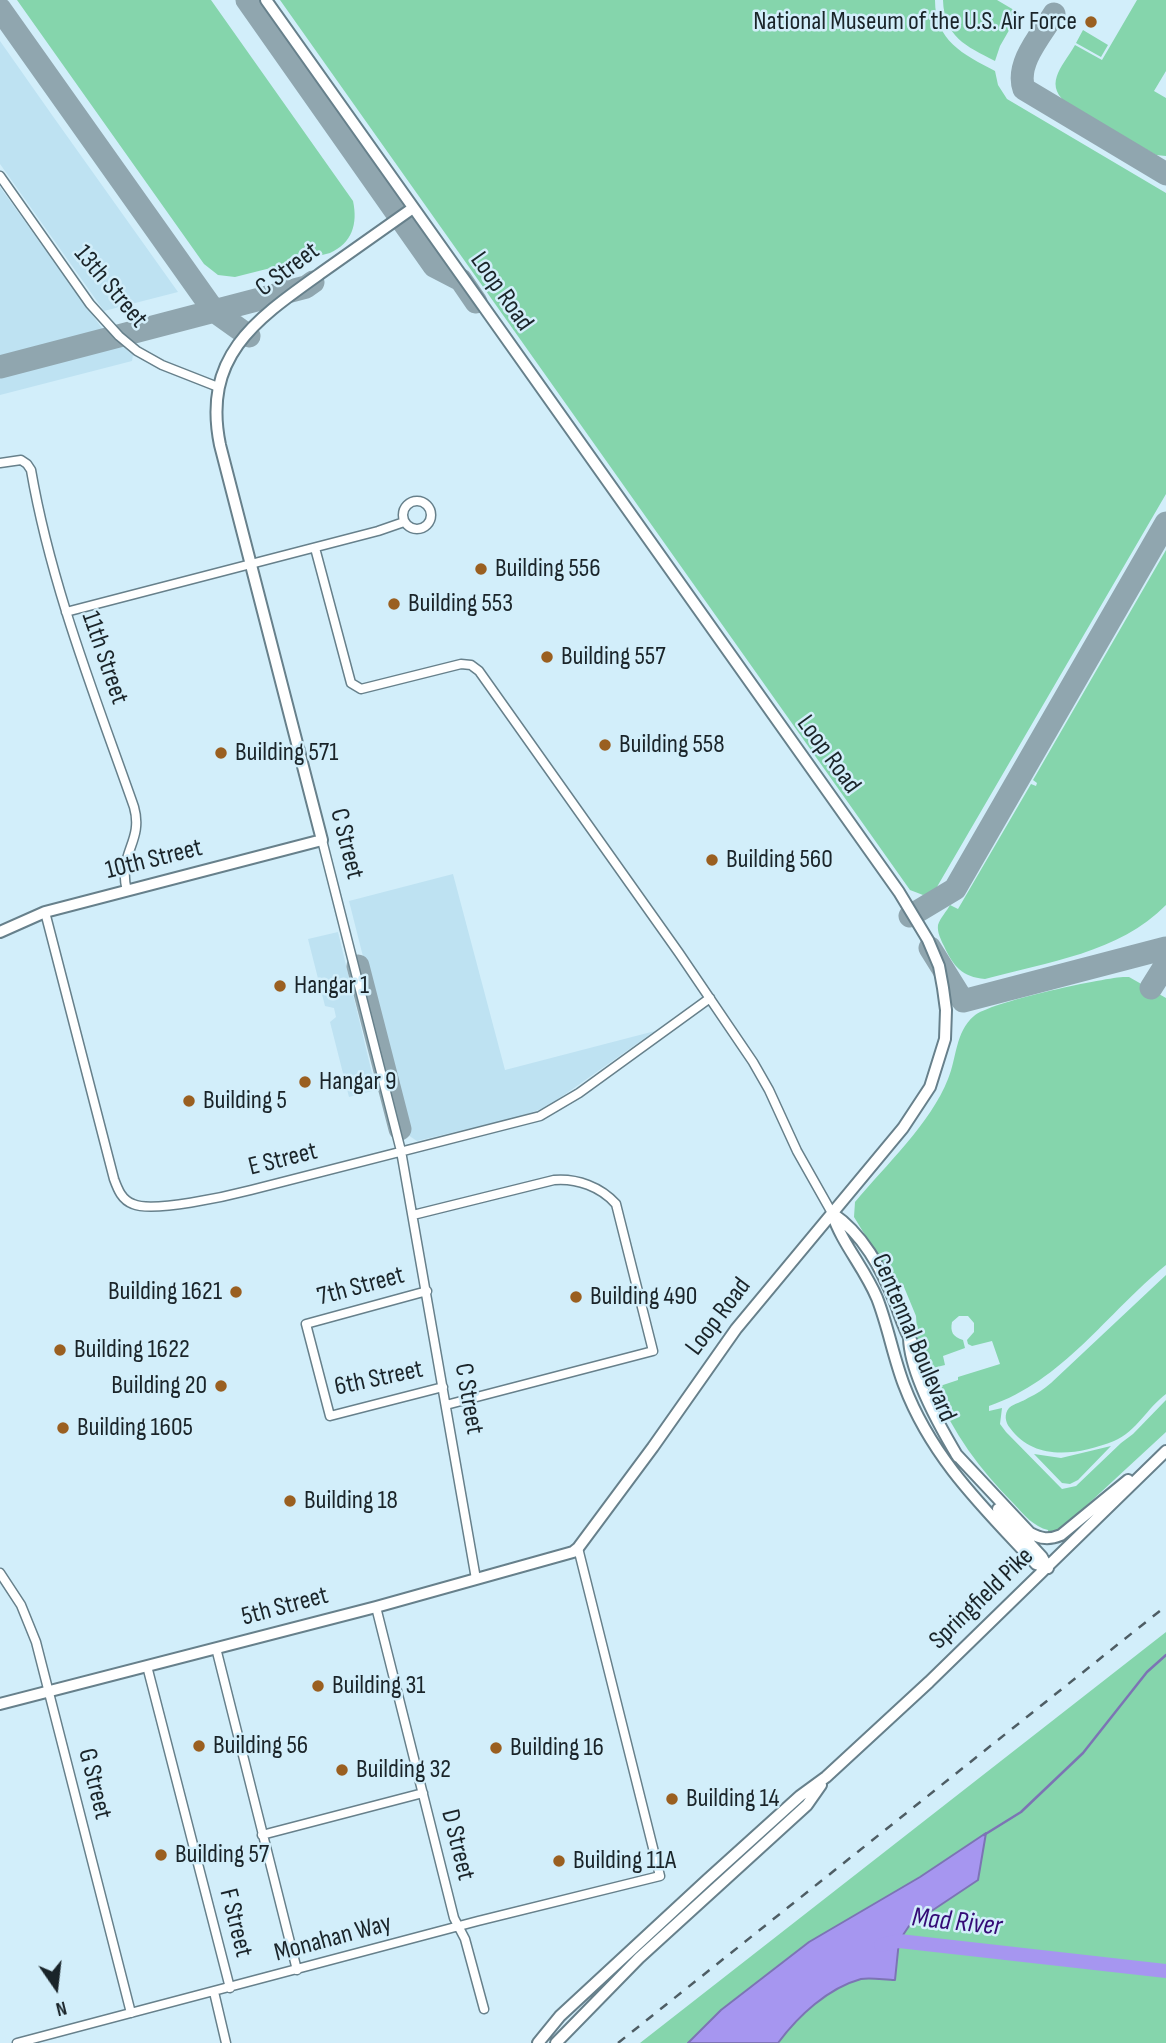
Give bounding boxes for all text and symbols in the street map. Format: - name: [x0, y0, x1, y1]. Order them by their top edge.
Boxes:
- place label: National Museum of the U.S. Air Force: [753, 6, 1077, 38]
- marker: National Museum of the U.S. Air Force: [1083, 14, 1099, 30]
- street label: C Street: [250, 236, 326, 304]
- street label: 13th Street: [67, 239, 153, 335]
- street label: Loop Road: [463, 247, 539, 337]
- place label: Building 556: [495, 553, 601, 585]
- marker: Building 556: [473, 561, 489, 577]
- place label: Building 553: [408, 588, 513, 620]
- marker: Building 553: [386, 596, 402, 612]
- street label: 11th Street: [74, 608, 134, 708]
- place label: Building 557: [561, 641, 666, 673]
- marker: Building 557: [539, 649, 555, 665]
- street label: Loop Road: [789, 710, 867, 800]
- place label: Building 558: [619, 729, 725, 761]
- place label: Building 571: [235, 737, 338, 769]
- marker: Building 558: [597, 737, 613, 753]
- marker: Building 571: [213, 745, 229, 761]
- street label: C Street: [322, 805, 370, 883]
- street label: 10th Street: [102, 833, 206, 887]
- place label: Building 560: [726, 844, 833, 876]
- marker: Building 560: [704, 852, 720, 868]
- place label: Hangar 1: [294, 970, 369, 1002]
- marker: Hangar 1: [272, 978, 288, 994]
- place label: Hangar 9: [319, 1066, 397, 1098]
- marker: Hangar 9: [297, 1074, 313, 1090]
- place label: Building 5: [203, 1085, 287, 1117]
- marker: Building 5: [181, 1093, 197, 1109]
- street label: E Street: [245, 1136, 321, 1184]
- street label: Centennal Boulevard: [864, 1249, 962, 1427]
- street label: 7th Street: [314, 1260, 408, 1314]
- street label: Loop Road: [680, 1272, 758, 1362]
- place label: Building 1621: [108, 1276, 222, 1308]
- place label: Building 490: [590, 1281, 697, 1313]
- marker: Building 1621: [228, 1284, 244, 1300]
- marker: Building 490: [568, 1289, 584, 1305]
- place label: Building 1622: [74, 1334, 190, 1366]
- marker: Building 1622: [52, 1342, 68, 1358]
- street label: 6th Street: [332, 1354, 426, 1404]
- street label: C Street: [446, 1361, 490, 1437]
- place label: Building 20: [111, 1370, 207, 1402]
- marker: Building 20: [213, 1378, 229, 1394]
- place label: Building 1605: [77, 1412, 193, 1444]
- marker: Building 1605: [55, 1420, 71, 1436]
- place label: Building 18: [304, 1485, 398, 1517]
- marker: Building 18: [282, 1493, 298, 1509]
- street label: Springfield Pike: [923, 1542, 1041, 1656]
- street label: 5th Street: [238, 1580, 332, 1634]
- place label: Building 31: [332, 1670, 425, 1702]
- marker: Building 31: [310, 1678, 326, 1694]
- place label: Building 56: [213, 1730, 308, 1762]
- place label: Building 16: [510, 1732, 604, 1764]
- marker: Building 56: [191, 1738, 207, 1754]
- marker: Building 16: [488, 1740, 504, 1756]
- street label: G Street: [70, 1745, 118, 1823]
- place label: Building 32: [356, 1754, 451, 1786]
- marker: Building 32: [334, 1762, 350, 1778]
- place label: Building 14: [686, 1783, 779, 1815]
- marker: Building 14: [664, 1791, 680, 1807]
- street label: D Street: [433, 1806, 481, 1884]
- place label: Building 57: [175, 1839, 269, 1871]
- place label: Building 11A: [573, 1845, 676, 1877]
- marker: Building 57: [153, 1847, 169, 1863]
- marker: Building 11A: [551, 1853, 567, 1869]
- street label: F Street: [211, 1886, 259, 1960]
- water label: Mad River: [910, 1902, 1004, 1944]
- street label: Monahan Way: [271, 1908, 395, 1970]
- north arrow: [21, 1952, 91, 2022]
- text: N: [53, 1995, 69, 2020]

